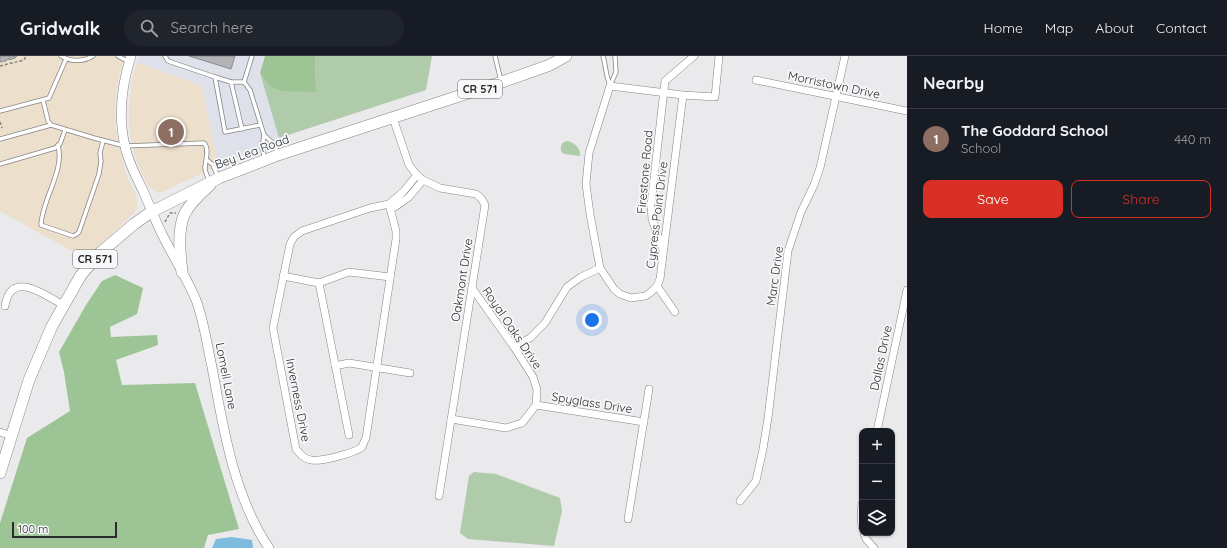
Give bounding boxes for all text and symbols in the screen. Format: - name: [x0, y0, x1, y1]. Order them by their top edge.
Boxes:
- search box: [124, 10, 404, 46]
- text: Gridwalk: [20, 16, 100, 40]
- icon: search: [138, 17, 160, 39]
- text: Search here: [170, 18, 253, 37]
- text: Home: [984, 19, 1023, 37]
- text: Map: [1045, 19, 1073, 37]
- text: About: [1095, 19, 1134, 37]
- text: Contact: [1156, 19, 1207, 37]
- street label: Morristown Drive: [787, 67, 882, 102]
- text: Nearby: [923, 72, 984, 93]
- road number: CR 571: [458, 80, 502, 98]
- pin: 1: [158, 117, 184, 147]
- text: The Goddard School: [961, 121, 1108, 140]
- street label: Firestone Road: [633, 129, 656, 215]
- street label: Bey Lea Road: [213, 131, 291, 172]
- text: 1: [933, 131, 939, 147]
- text: 440 m: [1174, 131, 1211, 147]
- text: School: [961, 140, 1001, 156]
- street label: Cypress Point Drive: [643, 160, 671, 269]
- button: Save: [923, 180, 1063, 218]
- button: Share: [1071, 180, 1211, 218]
- street label: Oakmont Drive: [448, 237, 476, 323]
- street label: Marc Drive: [763, 245, 786, 307]
- road number: CR 571: [73, 250, 117, 268]
- street label: Royal Oaks Drive: [479, 284, 546, 372]
- your location: [582, 310, 602, 330]
- street label: Dallas Drive: [866, 324, 895, 392]
- street label: Lomell Lane: [213, 341, 240, 411]
- street label: Inverness Drive: [283, 357, 314, 443]
- street label: Spyglass Drive: [551, 389, 634, 416]
- map controls: [859, 428, 895, 536]
- button: +: [859, 428, 895, 464]
- button: −: [859, 464, 895, 500]
- button: layers: [859, 500, 895, 536]
- scale bar: [12, 520, 117, 539]
- text: 100 m: [18, 522, 48, 536]

